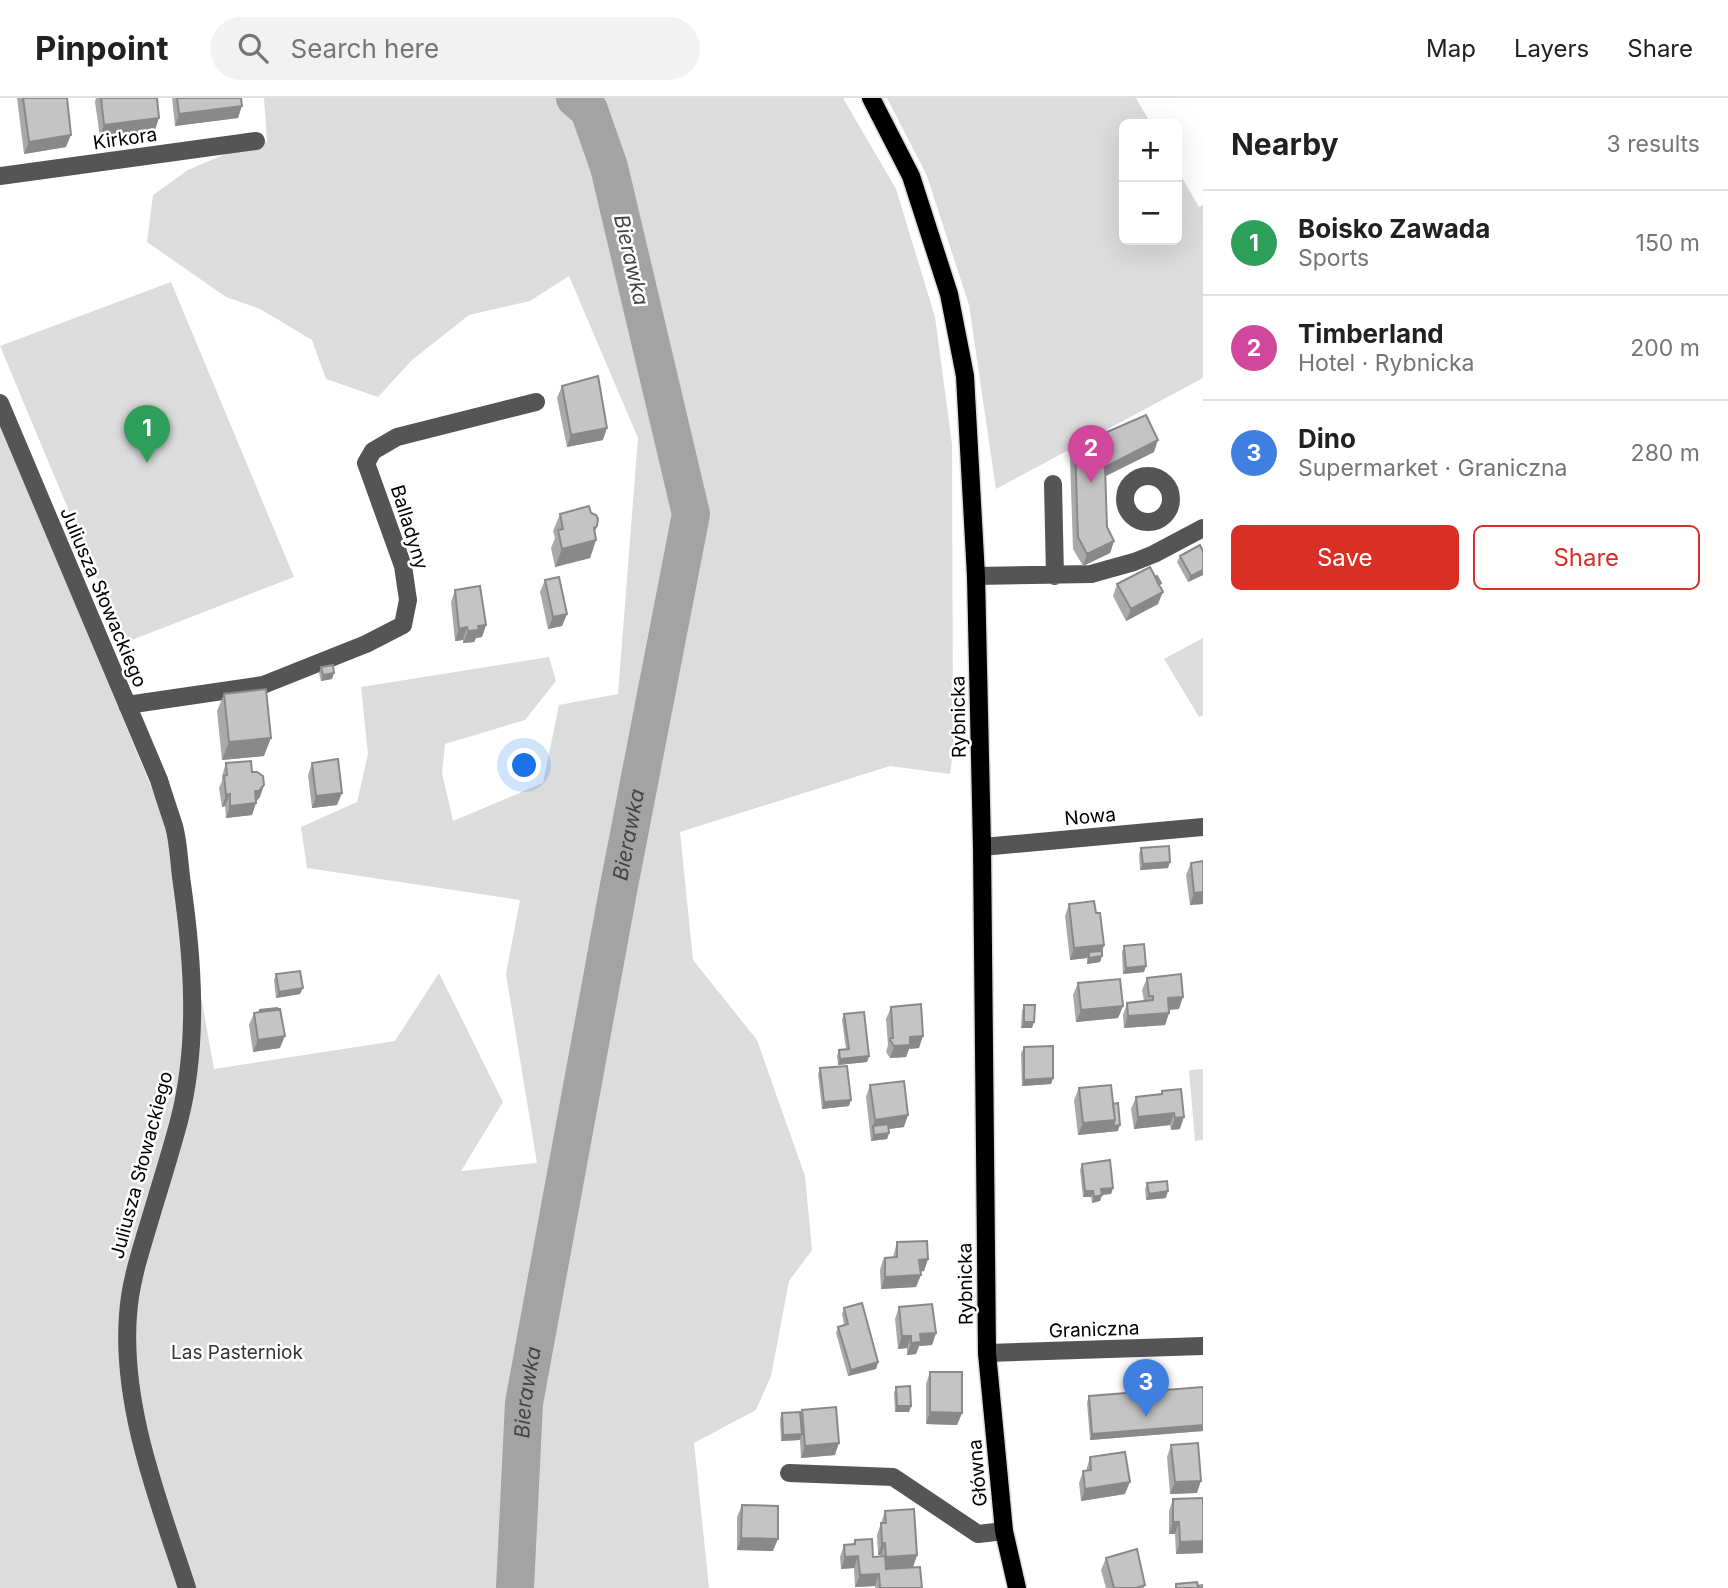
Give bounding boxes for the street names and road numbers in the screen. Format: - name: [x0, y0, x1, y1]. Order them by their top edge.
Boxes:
- street label: Kirkora: [92, 123, 159, 154]
- street label: Balladyny: [386, 482, 433, 572]
- street label: Juliusza Słowackiego: [55, 504, 152, 691]
- street label: Rybnicka: [946, 676, 971, 758]
- street label: Nowa: [1063, 803, 1117, 830]
- street label: Juliusza Słowackiego: [105, 1069, 178, 1261]
- street label: Rybnicka: [953, 1243, 978, 1325]
- street label: Graniczna: [1048, 1316, 1140, 1343]
- street label: Główna: [963, 1438, 992, 1507]

